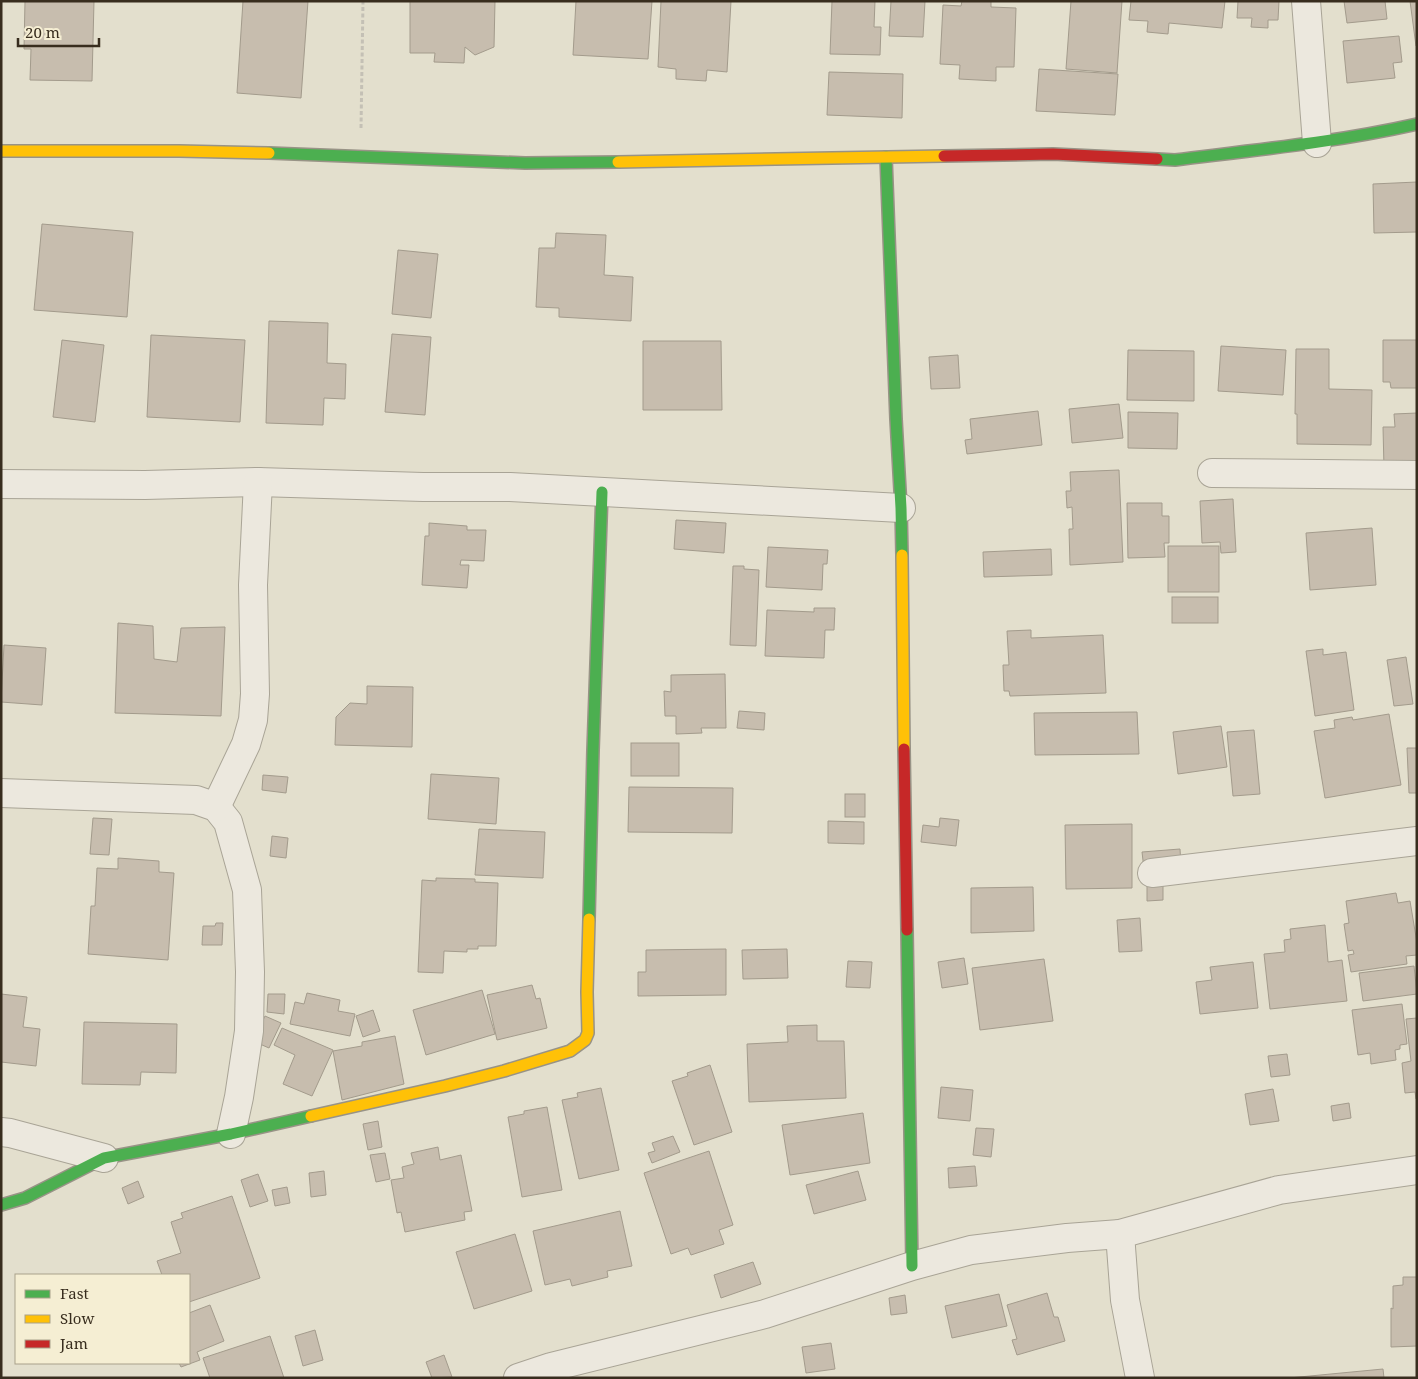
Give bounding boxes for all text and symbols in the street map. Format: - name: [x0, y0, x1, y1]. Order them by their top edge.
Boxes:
- scale bar: [18, 15, 99, 47]
- text: 20 m: [25, 22, 60, 42]
- legend: [15, 1274, 190, 1364]
- text: Fast: [60, 1283, 89, 1303]
- text: Slow: [60, 1308, 94, 1328]
- text: Jam: [59, 1333, 88, 1353]

